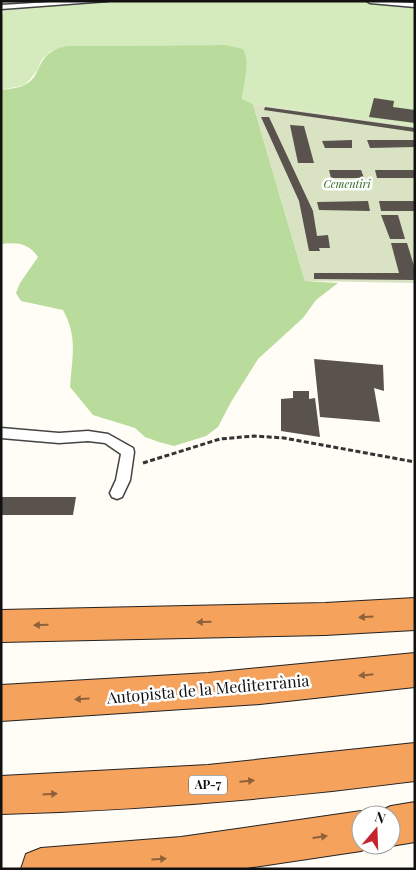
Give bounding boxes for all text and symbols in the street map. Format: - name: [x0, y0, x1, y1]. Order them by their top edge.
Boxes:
- park label: Cementiri: [323, 176, 371, 191]
- one-way arrow: [358, 613, 374, 621]
- one-way arrow: [195, 618, 211, 626]
- one-way arrow: [33, 621, 49, 629]
- street label: Autopista de la Mediterrània: [105, 669, 310, 708]
- one-way arrow: [358, 672, 374, 680]
- one-way arrow: [74, 695, 90, 703]
- road number: AP-7: [189, 776, 227, 794]
- one-way arrow: [239, 777, 255, 785]
- one-way arrow: [42, 789, 58, 797]
- north arrow: [351, 805, 401, 855]
- text: N: [373, 807, 388, 828]
- one-way arrow: [313, 833, 329, 841]
- one-way arrow: [152, 854, 168, 862]

